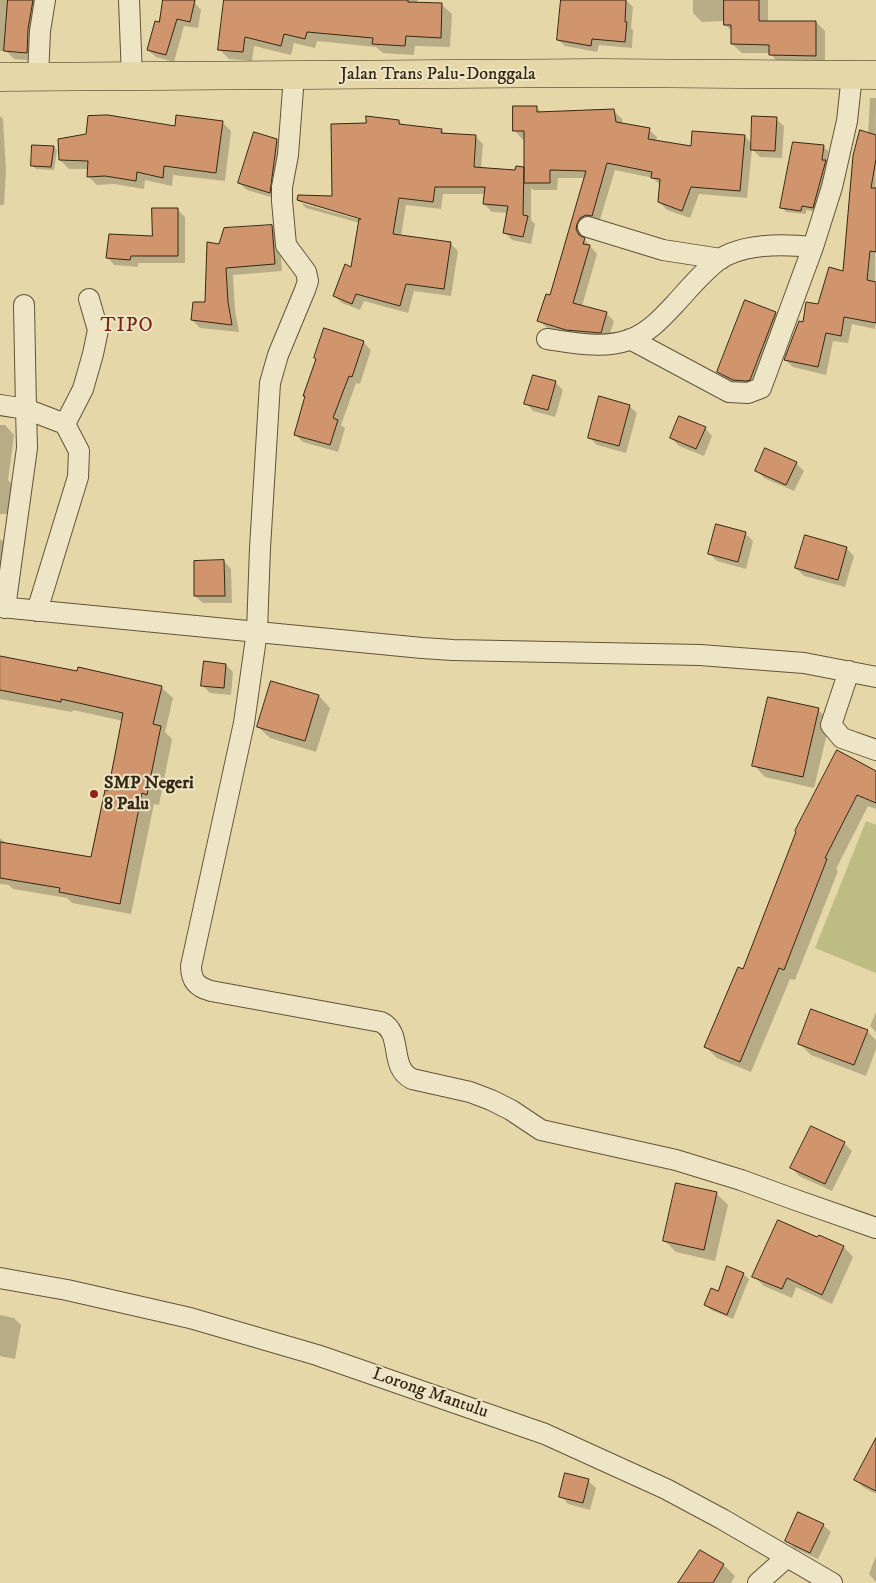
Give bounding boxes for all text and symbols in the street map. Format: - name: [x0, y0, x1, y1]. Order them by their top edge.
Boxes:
- street label: Jalan Trans Palu-Donggala: [340, 64, 536, 86]
- district label: TIPO: [100, 315, 154, 339]
- place label: SMP Negeri 8 Palu: [104, 773, 194, 816]
- marker: SMP Negeri 8 Palu: [88, 788, 100, 800]
- street label: Lorong Mantulu: [369, 1364, 491, 1424]

